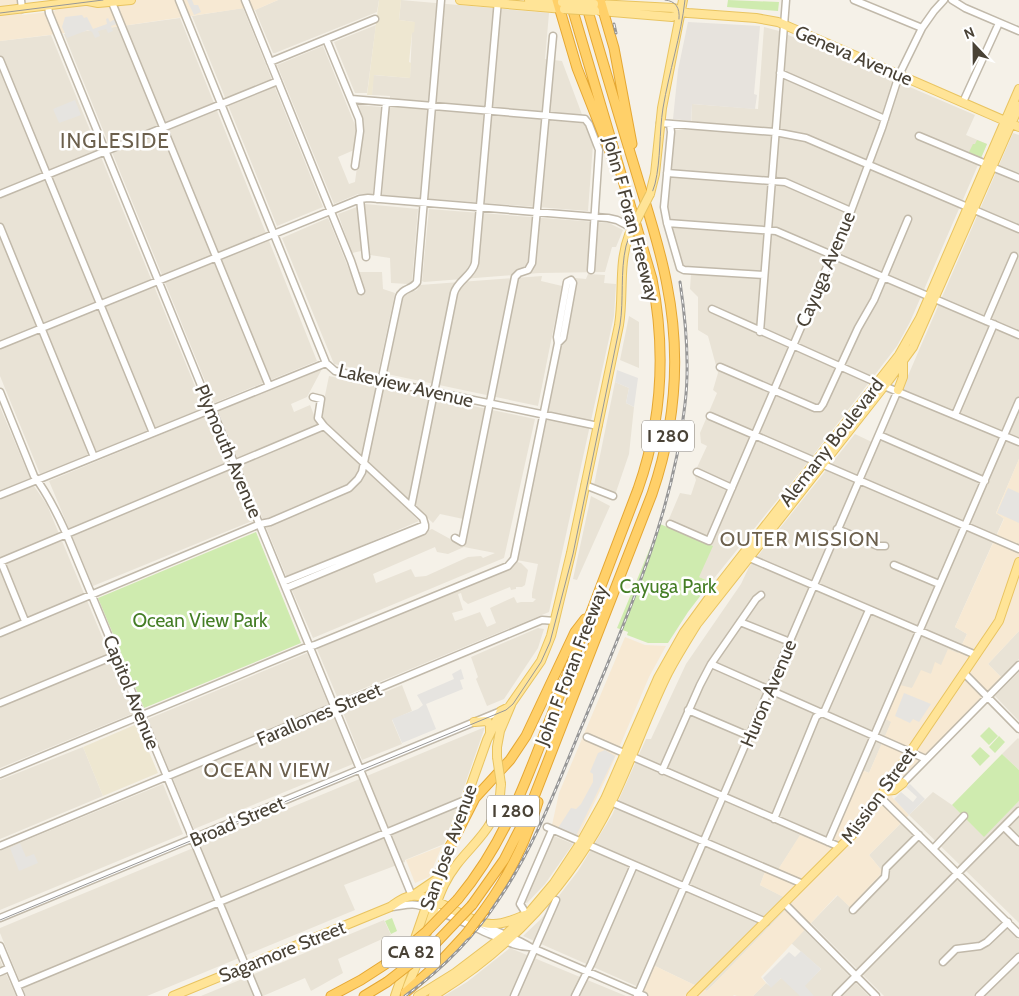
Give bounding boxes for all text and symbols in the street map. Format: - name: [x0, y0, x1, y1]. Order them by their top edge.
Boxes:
- street label: Geneva Avenue: [792, 20, 916, 91]
- north arrow: [949, 20, 999, 70]
- text: N: [961, 23, 977, 43]
- district label: INGLESIDE: [60, 128, 170, 153]
- street label: John F Foran Freeway: [598, 133, 665, 305]
- street label: Cayuga Avenue: [791, 208, 860, 330]
- street label: Lakeview Avenue: [336, 359, 476, 412]
- street label: Alemany Boulevard: [774, 374, 889, 511]
- street label: Plymouth Avenue: [190, 381, 267, 522]
- road number: I 280: [642, 421, 694, 452]
- district label: OUTER MISSION: [720, 527, 880, 551]
- park label: Cayuga Park: [619, 575, 717, 598]
- street label: John F Foran Freeway: [530, 581, 613, 750]
- park label: Ocean View Park: [132, 609, 268, 632]
- street label: Capitol Avenue: [98, 632, 165, 753]
- street label: Huron Avenue: [736, 636, 802, 750]
- street label: Farallones Street: [253, 678, 386, 751]
- street label: Mission Street: [836, 742, 921, 848]
- district label: OCEAN VIEW: [204, 758, 331, 782]
- street label: San Jose Avenue: [415, 781, 482, 913]
- street label: Broad Street: [187, 791, 288, 852]
- road number: I 280: [487, 796, 539, 826]
- street label: Sagamore Street: [216, 915, 349, 987]
- road number: CA 82: [382, 936, 440, 968]

